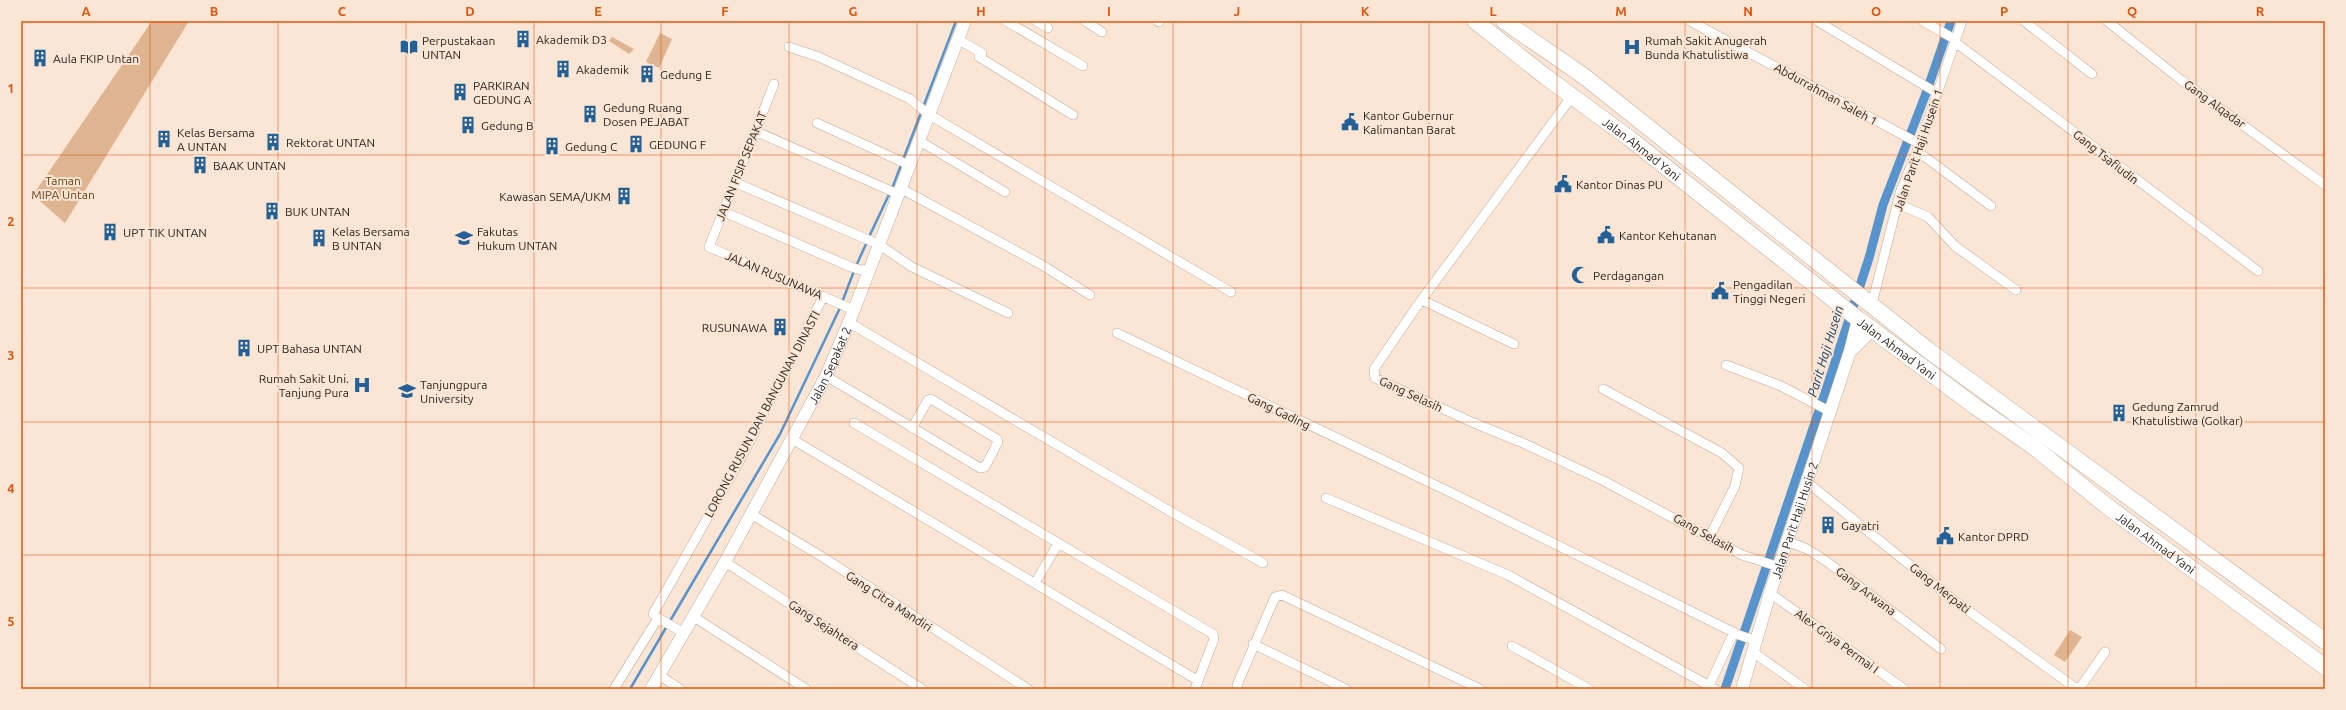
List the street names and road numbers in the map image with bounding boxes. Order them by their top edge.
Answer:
street label: Abdurrahman Saleh 1 [1772,60,1880,128]
street label: Gang Alqadar [2182,77,2249,131]
street label: Jalan Parit Haji Husein 1 [1891,87,1945,213]
street label: JALAN FISIP SEPAKAT [713,109,769,223]
street label: Jalan Ahmad Yani [1600,115,1683,183]
street label: Gang Tsafiudin [2071,127,2141,187]
street label: JALAN RUSUNAWA [723,249,825,301]
street label: LORONG RUSUN DAN BANGUNAN DINASTI [702,309,822,519]
street label: Jalan Ahmad Yani [1855,315,1939,382]
street label: Jalan Sepakat 2 [806,325,853,406]
street label: Gang Selasih [1378,374,1444,414]
street label: Gang Gading [1245,390,1313,432]
street label: Jalan Parit Haji Husin 2 [1769,460,1820,580]
street label: Jalan Ahmad Yani [2114,509,2198,576]
street label: Gang Selasih [1671,511,1737,555]
street label: Gang Merpati [1907,560,1973,616]
street label: Gang Arwana [1833,564,1899,618]
street label: Gang Citra Mandiri [844,568,935,634]
street label: Gang Sejahtera [786,597,862,653]
street label: Alex Griya Permai I [1793,606,1881,676]

